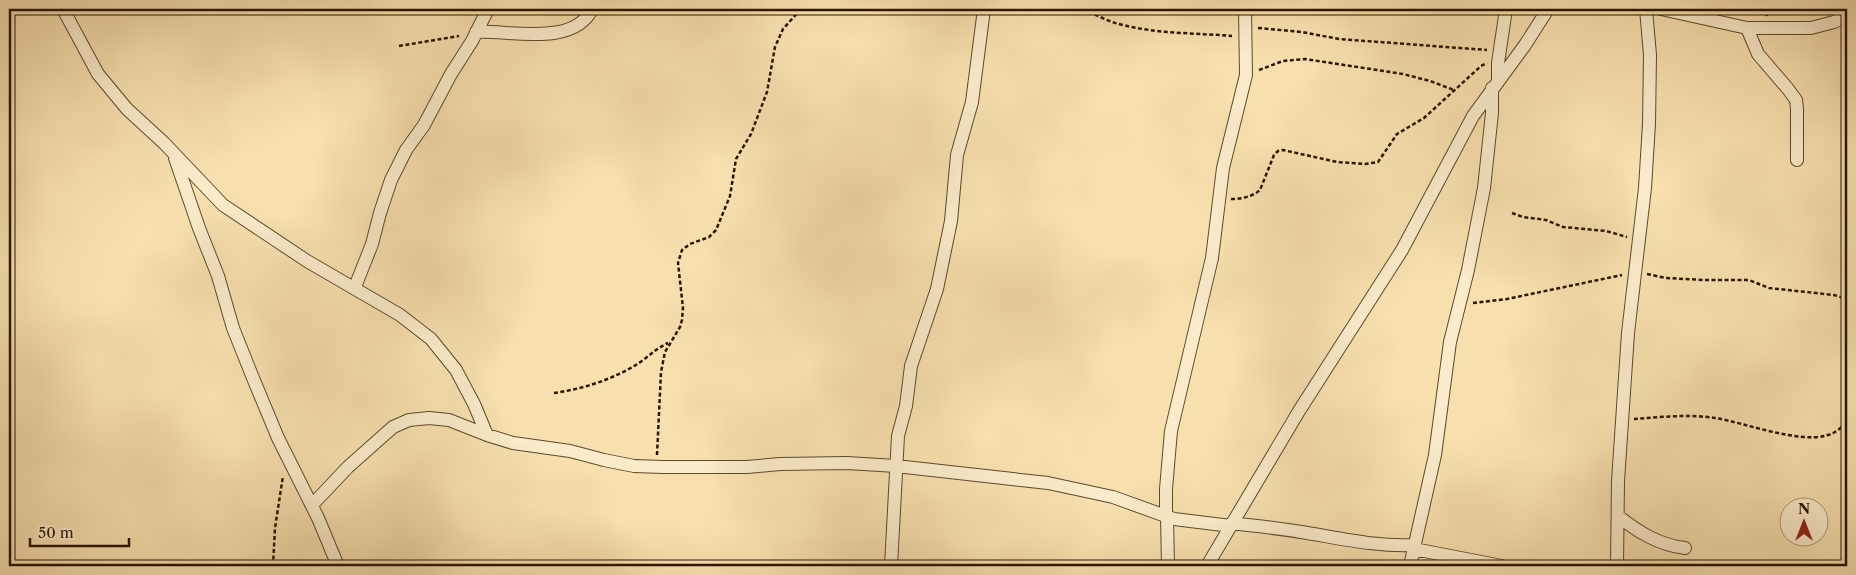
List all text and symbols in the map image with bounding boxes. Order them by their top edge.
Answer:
north arrow [1778,498,1828,548]
text: N [1798,500,1810,518]
scale bar [30,515,129,547]
text: 50 m [38,523,74,542]

